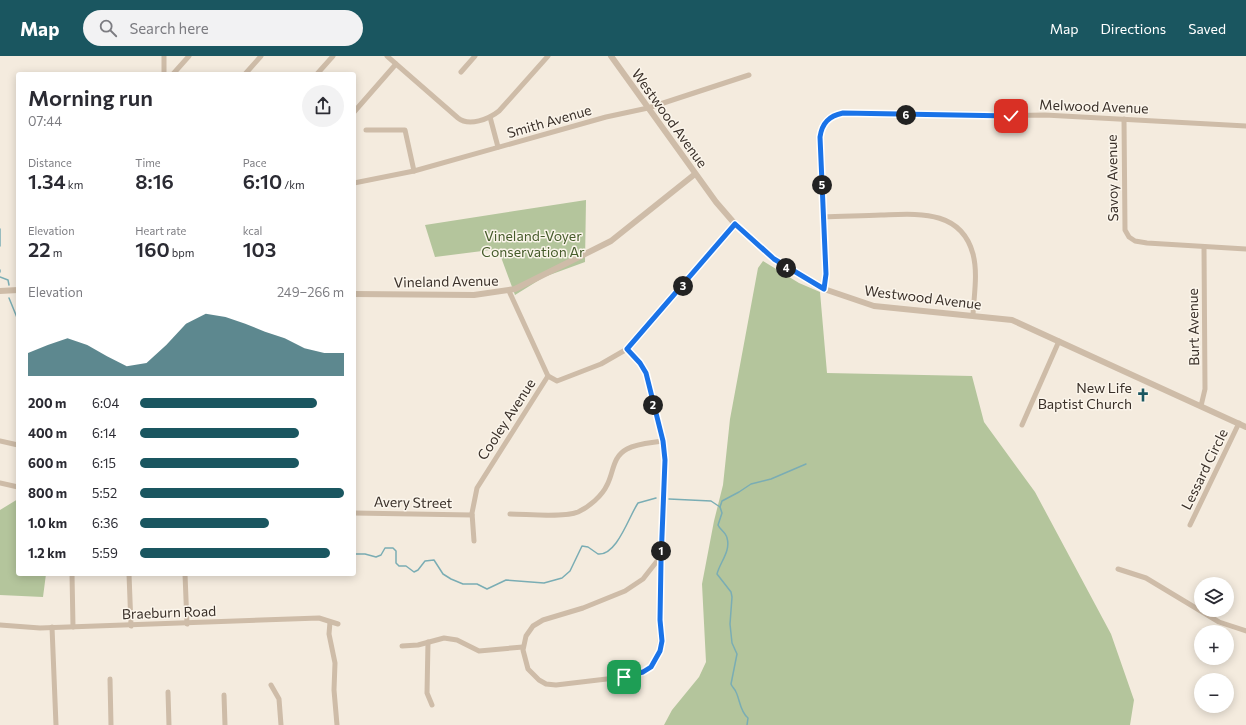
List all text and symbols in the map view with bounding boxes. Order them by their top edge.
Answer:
search box [83,10,363,46]
text: Map [20,17,59,40]
icon: search [97,17,119,39]
text: Search here [129,19,209,37]
text: Map [1050,20,1079,37]
text: Directions [1101,20,1166,37]
text: Saved [1188,20,1226,37]
street label: Westwood Avenue [628,65,712,171]
text: Morning run [28,84,153,111]
button: share [302,85,344,127]
street label: Melwood Avenue [1039,96,1149,116]
pin [994,99,1028,133]
street label: Smith Avenue [505,101,593,141]
pin: 6 [896,105,916,125]
icon: check [1000,105,1022,127]
text: 6 [903,108,909,121]
text: 07:44 [28,113,62,129]
street label: Savoy Avenue [1103,134,1121,222]
text: Distance [28,156,72,169]
text: Time [135,156,161,169]
text: Pace [243,156,267,169]
text: 1.34 [28,169,66,193]
text: 8:16 [135,169,174,193]
text: 6:10 [243,169,282,193]
pin: 5 [812,175,832,195]
text: km [66,178,83,191]
text: /km [282,178,305,191]
text: 5 [819,178,825,191]
text: Elevation [28,224,74,237]
text: Heart rate [135,224,186,237]
text: kcal [243,224,262,237]
park label: Vineland-Voyer Conservation Ar [481,227,585,260]
text: 22 [28,237,51,261]
text: 160 [135,237,170,261]
text: 103 [243,237,276,261]
text: m [51,246,62,259]
text: bpm [170,246,194,259]
pin: 4 [776,258,796,278]
text: 4 [783,261,789,274]
street label: Vineland Avenue [393,272,499,290]
pin: 3 [673,276,693,296]
text: 3 [680,279,686,292]
street label: Westwood Avenue [863,281,983,313]
text: Elevation [28,284,83,300]
text: 249–266 m [277,284,344,300]
street label: Burt Avenue [1184,288,1202,366]
street label: Cooley Avenue [473,375,539,463]
place label: New Life Baptist Church [1038,379,1132,412]
church icon: New Life Baptist Church [1135,387,1151,403]
text: 200 m [28,395,66,411]
text: 6:04 [92,395,119,411]
pin: 2 [643,395,663,415]
text: 2 [650,398,656,411]
text: 400 m [28,425,67,441]
text: 6:14 [92,425,116,441]
street label: Lessard Circle [1177,426,1231,512]
text: 600 m [28,455,67,471]
text: 6:15 [92,455,116,471]
text: 800 m [28,485,67,501]
text: 5:52 [92,485,117,501]
street label: Avery Street [374,493,453,511]
text: 1.0 km [28,515,67,531]
text: 6:36 [92,515,118,531]
pin: 1 [651,541,671,561]
text: 1 [659,544,663,557]
text: 1.2 km [28,545,66,561]
text: 5:59 [92,545,118,561]
map controls [1194,577,1234,713]
button: layers [1194,577,1234,617]
street label: Braeburn Road [122,602,216,622]
button: + [1194,625,1234,665]
pin [607,660,641,694]
icon: arrive [613,666,635,688]
button: − [1194,673,1234,713]

